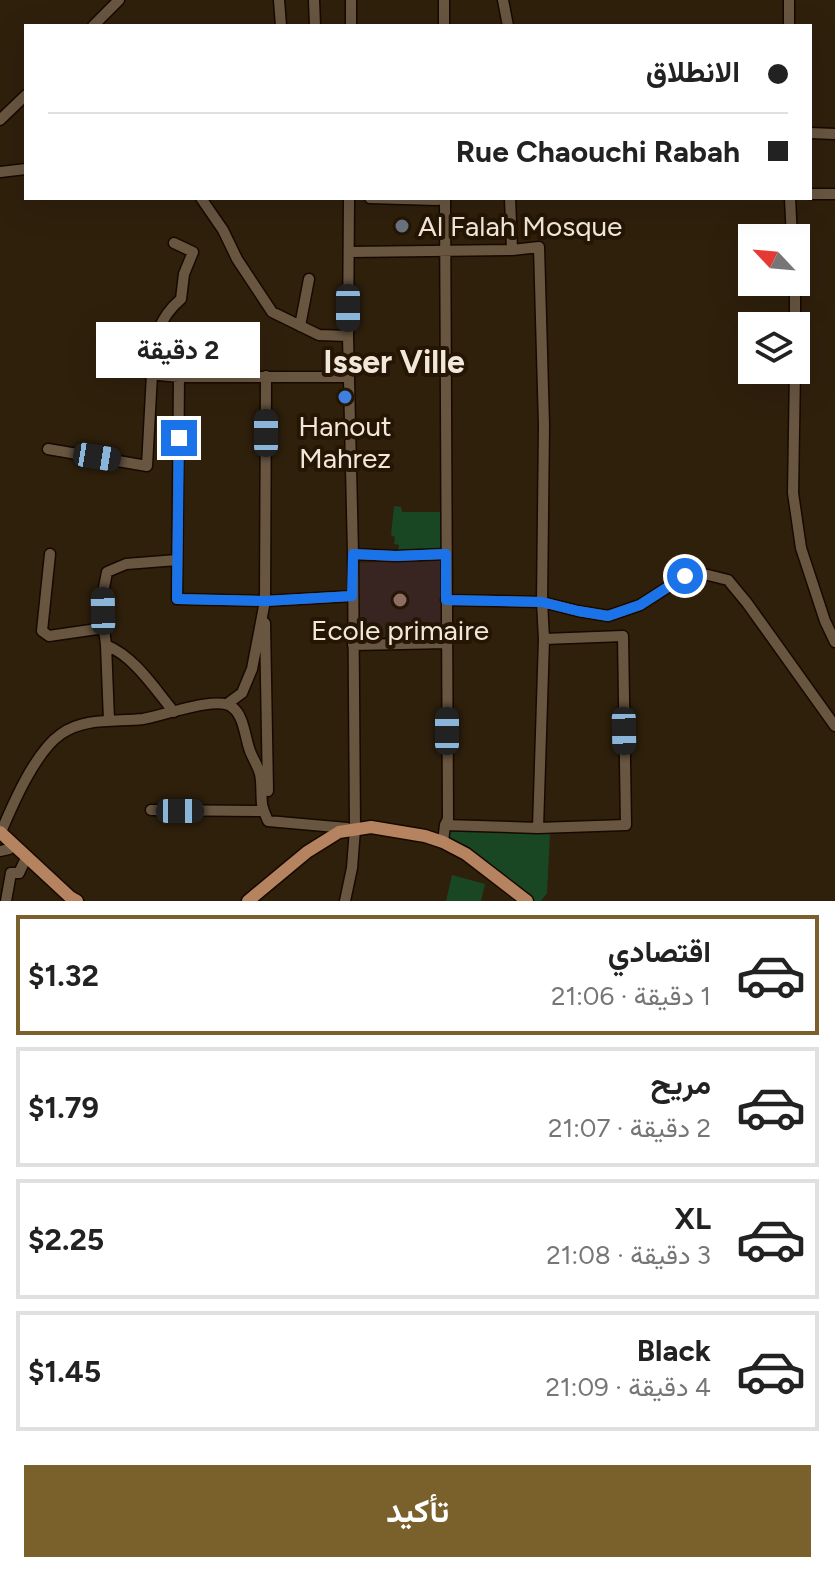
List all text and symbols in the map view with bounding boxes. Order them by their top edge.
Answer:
text: الانطلاق [646,53,740,90]
text: Rue Chaouchi Rabah [456,133,740,170]
place label: Al Falah Mosque [418,209,622,243]
marker: Al Falah Mosque [393,217,411,235]
north arrow [738,224,810,296]
map controls [738,224,810,384]
car [336,284,360,332]
button: layers [738,312,810,384]
callout: 2 دقيقة [97,322,261,378]
text: 2 دقيقة [137,334,219,366]
district label: Isser Ville [323,343,465,381]
marker: Hanout Mahrez [336,388,354,406]
car [254,409,278,457]
place label: Hanout Mahrez [298,409,392,475]
route end [161,420,197,456]
car [71,441,123,473]
route start [667,558,703,594]
car [91,587,115,635]
marker: Ecole primaire [391,591,409,609]
place label: Ecole primaire [311,613,489,647]
car [435,707,459,755]
car [612,707,636,755]
car [156,799,204,823]
text: اقتصادي [608,933,711,970]
icon: car [735,939,807,1011]
text: $1.32 [28,957,99,994]
text: 1 دقيقة · 21:06 [551,980,711,1012]
text: مريح [651,1065,711,1102]
icon: car [735,1071,807,1143]
text: $1.79 [28,1089,99,1126]
text: 2 دقيقة · 21:07 [548,1112,711,1144]
text: XL [675,1200,711,1237]
icon: car [735,1203,807,1275]
text: $2.25 [28,1221,104,1258]
text: 3 دقيقة · 21:08 [546,1239,711,1271]
text: Black [637,1332,711,1369]
icon: car [735,1335,807,1407]
text: $1.45 [28,1353,101,1390]
text: 4 دقيقة · 21:09 [546,1371,711,1403]
button: تأكيد [24,1465,811,1557]

